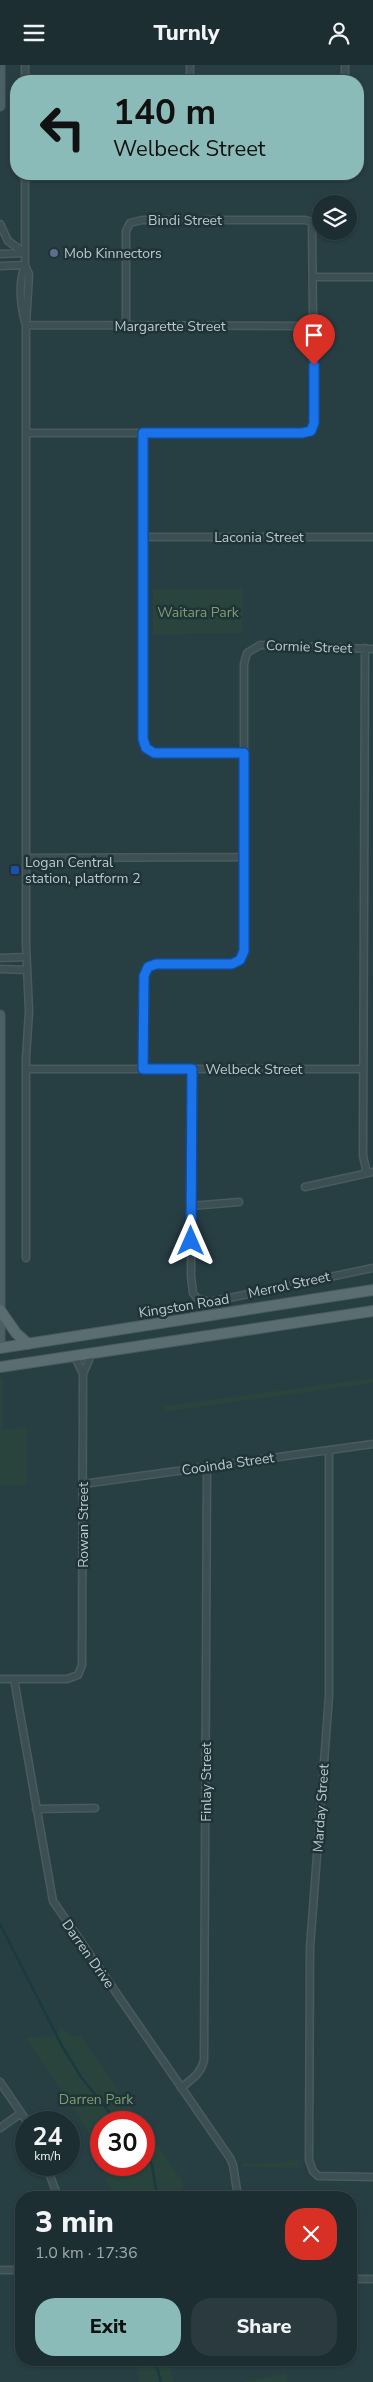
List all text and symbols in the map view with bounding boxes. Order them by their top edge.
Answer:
text: Turnly [153,18,220,48]
icon: menu [20,19,48,47]
icon: person [325,19,353,47]
text: 140 m [113,89,216,136]
icon: left [30,95,95,160]
text: Welbeck Street [113,134,266,164]
map controls [312,195,357,240]
button: layers [312,195,357,240]
street label: Bindi Street [148,211,222,230]
place label: Mob Kinnectors [64,244,162,263]
marker: Mob Kinnectors [48,247,60,259]
pin [293,314,335,365]
street label: Margarette Street [114,317,226,336]
icon: arrive [300,321,328,349]
street label: Laconia Street [214,528,304,547]
park label: Waitara Park [157,603,240,622]
street label: Cormie Street [266,636,353,658]
place label: Logan Central station, platform 2 [25,853,141,888]
marker: Logan Central station, platform 2 [9,864,21,876]
street label: Welbeck Street [205,1060,303,1079]
position arrow [164,1214,216,1266]
street label: Merrol Street [246,1267,332,1303]
street label: Kingston Road [137,1289,231,1323]
street label: Cooinda Street [181,1448,276,1480]
street label: Rowan Street [74,1482,93,1568]
street label: Finlay Street [197,1742,216,1822]
street label: Marday Street [308,1763,334,1853]
street label: Darren Drive [57,1916,119,1992]
park label: Darren Park [59,2090,134,2109]
speed limit sign: 30 [90,2111,155,2176]
text: 24 [32,2120,63,2154]
text: km/h [34,2148,61,2164]
text: 3 min [35,2202,114,2243]
button: close [285,2208,337,2260]
text: 1.0 km · 17:36 [35,2242,138,2264]
button: Exit [35,2298,181,2356]
button: Share [191,2298,337,2356]

